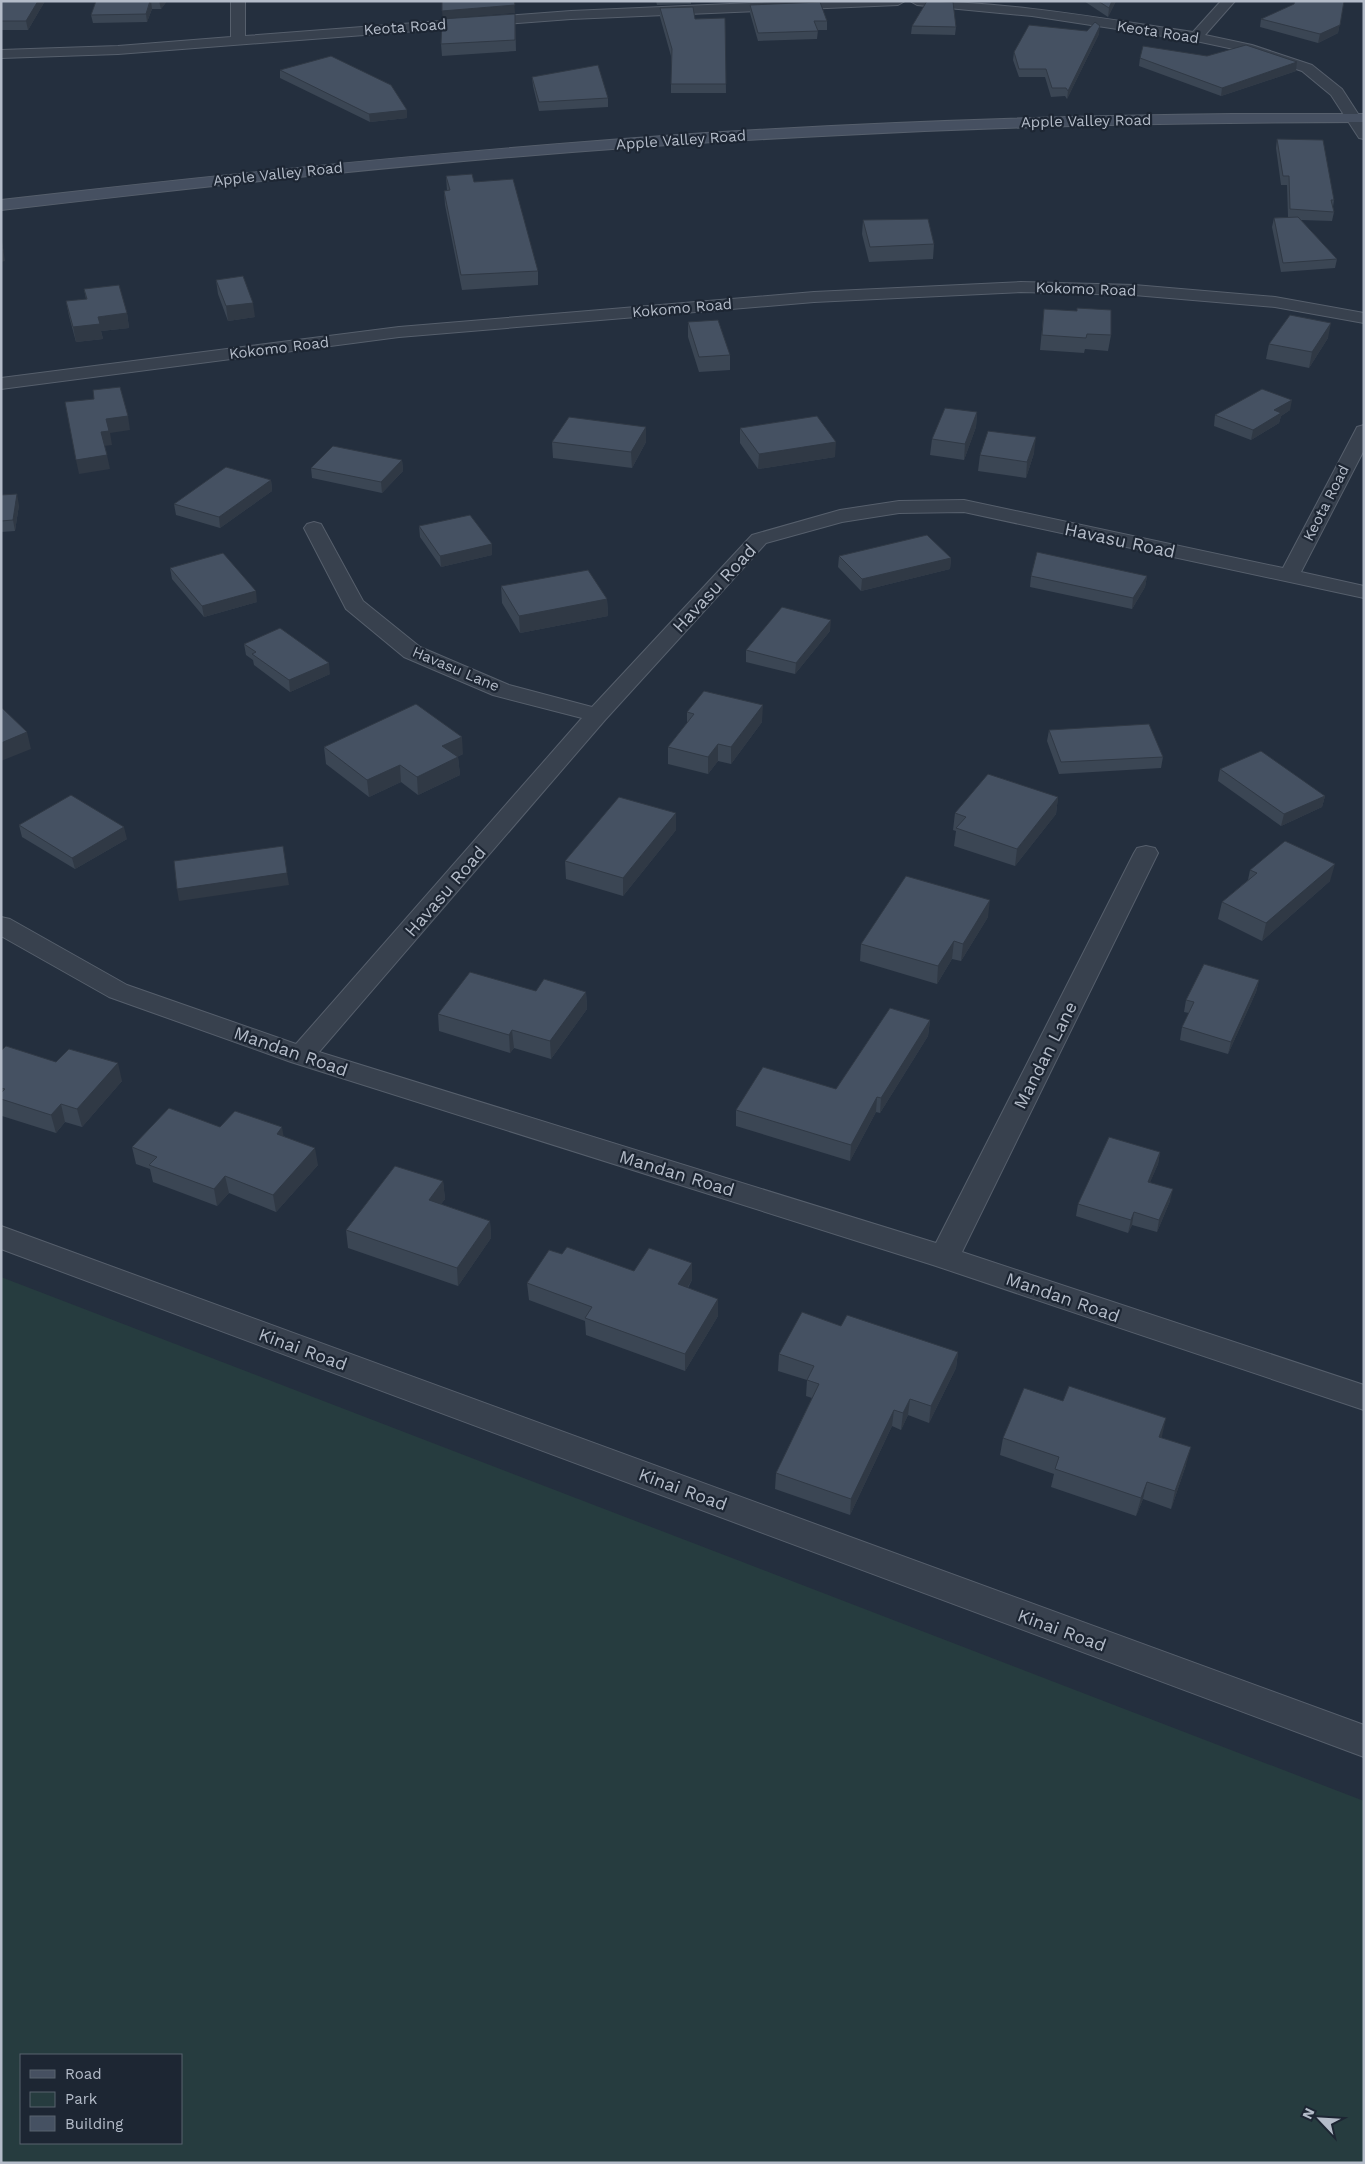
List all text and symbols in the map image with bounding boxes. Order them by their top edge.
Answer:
street label: Keota Road [363,15,447,39]
street label: Keota Road [1116,17,1200,47]
street label: Apple Valley Road [1021,111,1151,131]
street label: Apple Valley Road [615,126,747,154]
street label: Apple Valley Road [212,158,344,190]
street label: Kokomo Road [1035,278,1137,300]
street label: Kokomo Road [631,295,733,321]
street label: Kokomo Road [228,333,330,363]
street label: Keota Road [1299,462,1353,544]
street label: Havasu Road [1063,518,1177,562]
street label: Havasu Road [668,540,760,636]
street label: Havasu Lane [410,643,502,695]
street label: Havasu Road [400,841,490,941]
street label: Mandan Lane [1009,998,1081,1112]
street label: Mandan Road [231,1022,351,1080]
street label: Mandan Road [617,1146,737,1200]
street label: Mandan Road [1003,1268,1123,1326]
street label: Kinai Road [256,1323,350,1375]
street label: Kinai Road [636,1463,730,1515]
street label: Kinai Road [1015,1604,1109,1656]
legend [20,2054,182,2144]
text: Road [65,2065,102,2083]
text: Park [65,2090,98,2108]
north arrow [1295,2094,1345,2144]
text: N [1299,2105,1318,2122]
text: Building [65,2115,123,2133]

